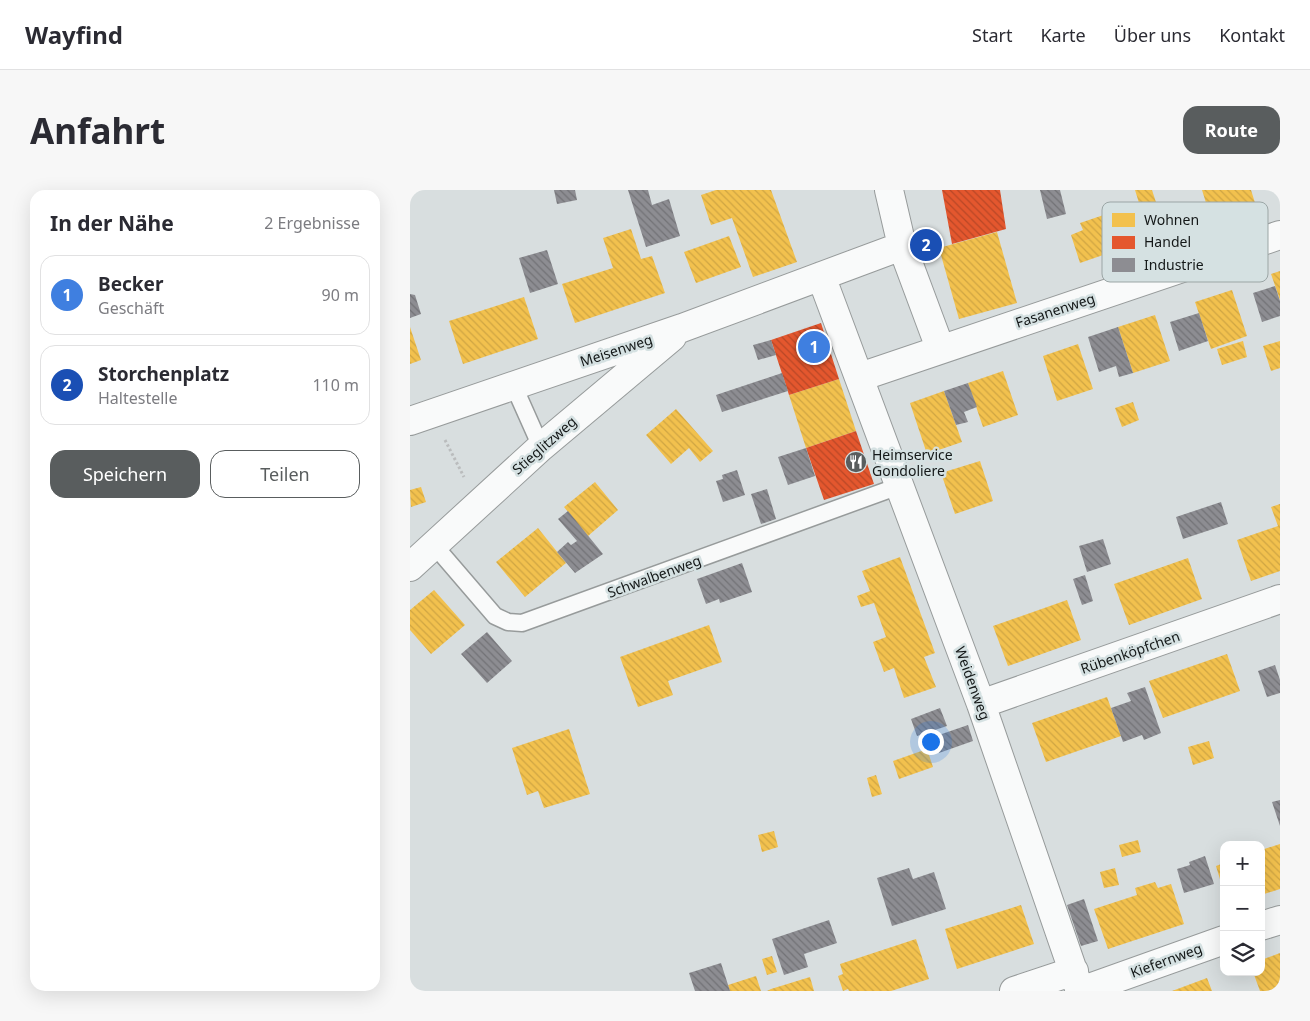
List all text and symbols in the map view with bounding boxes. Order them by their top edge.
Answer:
text: Wayfind [25,18,123,51]
text: Start [972,23,1012,47]
text: Karte [1040,23,1086,47]
text: Über uns [1114,23,1191,47]
text: Kontakt [1219,23,1285,47]
button: Route [1183,106,1280,154]
text: Anfahrt [30,107,165,154]
legend [1102,202,1268,282]
text: In der Nähe [50,209,174,237]
text: Wohnen [1144,210,1199,229]
text: 2 Ergebnisse [264,212,360,234]
pin: 2 [910,226,942,264]
text: Handel [1144,232,1191,251]
text: Industrie [1144,255,1204,274]
text: Becker [98,271,163,297]
text: 1 [62,284,72,306]
text: 90 m [322,284,359,306]
street label: Fasanenweg [1013,288,1097,332]
text: Geschäft [98,297,164,319]
pin: 1 [798,328,830,366]
street label: Meisenweg [577,329,655,371]
text: Storchenplatz [98,361,229,387]
text: 2 [62,374,72,396]
text: 110 m [312,374,359,396]
text: Haltestelle [98,387,178,409]
street label: Stieglitzweg [508,412,580,478]
place label: Heimservice Gondoliere [872,445,953,480]
button: Speichern [50,450,200,498]
button: Teilen [210,450,360,498]
restaurant icon: Heimservice Gondoliere [844,450,868,474]
street label: Schwalbenweg [605,550,703,602]
street label: Rübenköpfchen [1078,626,1182,678]
street label: Weidenweg [951,644,995,722]
your location [918,729,944,755]
map controls [1220,841,1265,976]
button: + [1220,841,1265,886]
button: − [1220,886,1265,931]
button: layers [1220,931,1265,976]
street label: Kiefernweg [1128,938,1204,982]

